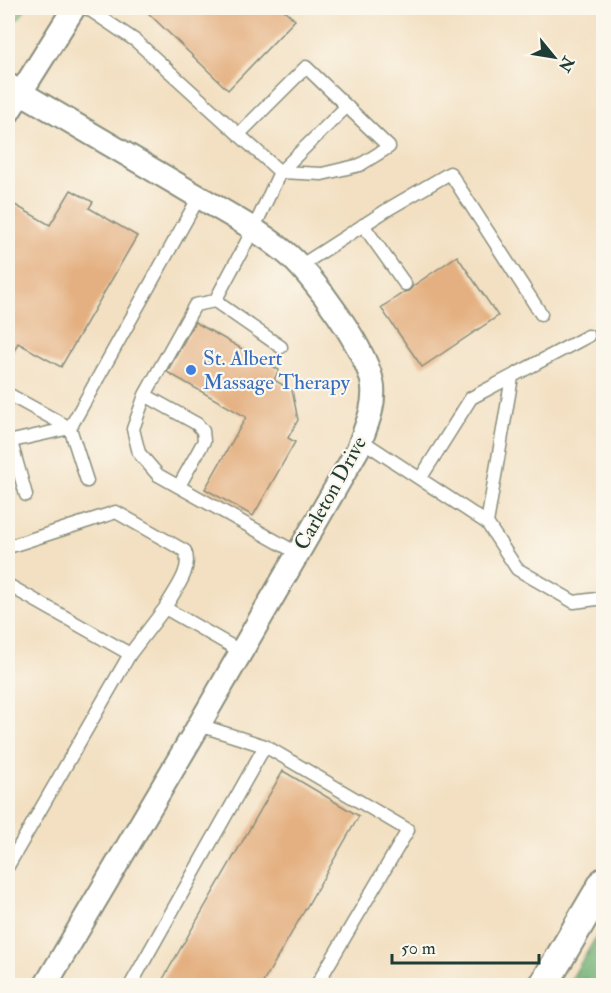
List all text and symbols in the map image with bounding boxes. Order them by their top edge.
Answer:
north arrow [524,27,584,87]
text: N [554,52,579,76]
place label: St. Albert Massage Therapy [203,345,351,396]
marker: St. Albert Massage Therapy [184,363,198,377]
street label: Carleton Drive [288,431,373,555]
scale bar [392,927,539,965]
text: 50 m [401,937,436,960]

